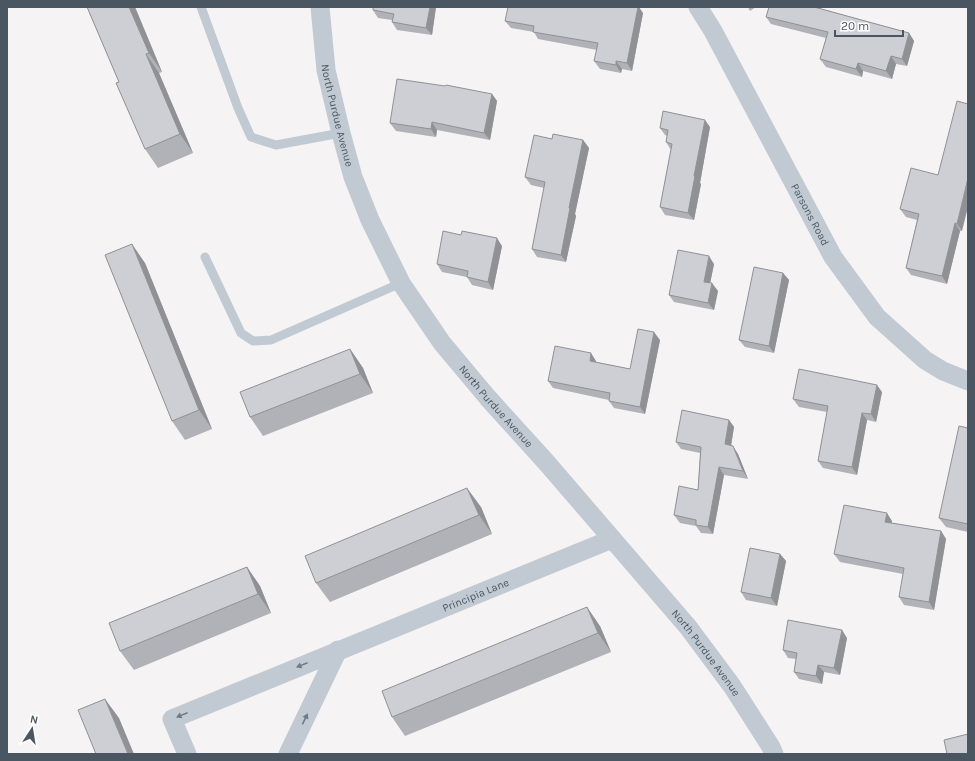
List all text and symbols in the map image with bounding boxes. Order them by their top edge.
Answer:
scale bar [835,12,903,38]
text: 20 m [841,19,869,33]
street label: North Purdue Avenue [319,63,356,168]
street label: Parsons Road [789,181,832,248]
street label: North Purdue Avenue [457,362,536,450]
street label: Principia Lane [440,575,511,614]
street label: North Purdue Avenue [669,607,743,699]
one-way arrow [297,662,308,668]
north arrow [12,709,52,749]
one-way arrow [176,712,188,718]
text: N [29,713,39,727]
one-way arrow [302,713,308,725]

